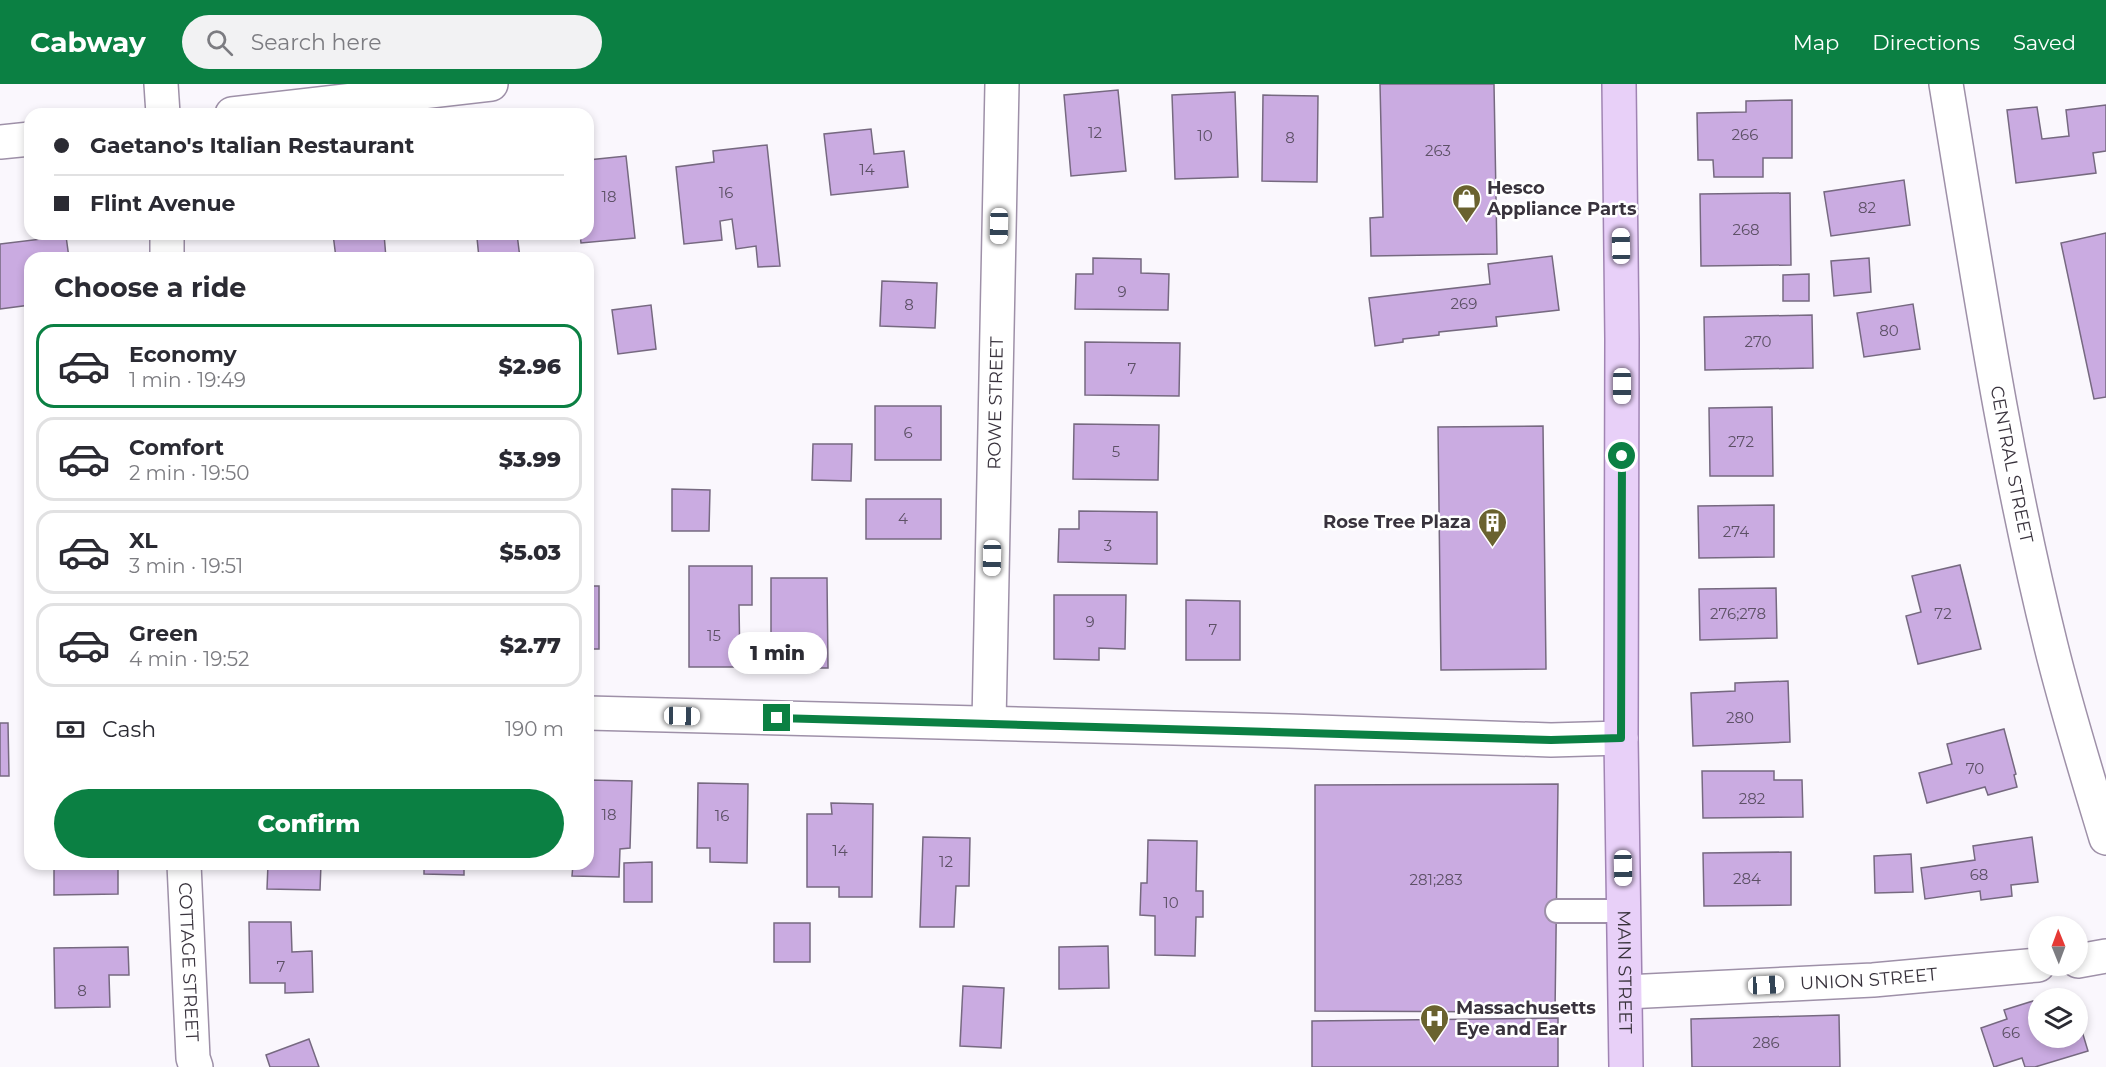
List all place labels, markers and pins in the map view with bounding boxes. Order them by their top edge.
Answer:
place label: Hesco Appliance Parts [1486,177,1637,220]
shop icon: Hesco Appliance Parts [1450,182,1482,224]
building icon: Rose Tree Plaza [1476,506,1508,548]
place label: Rose Tree Plaza [1323,511,1471,533]
place label: Massachusetts Eye and Ear [1456,997,1596,1040]
hospital icon: Massachusetts Eye and Ear [1419,1002,1451,1044]

